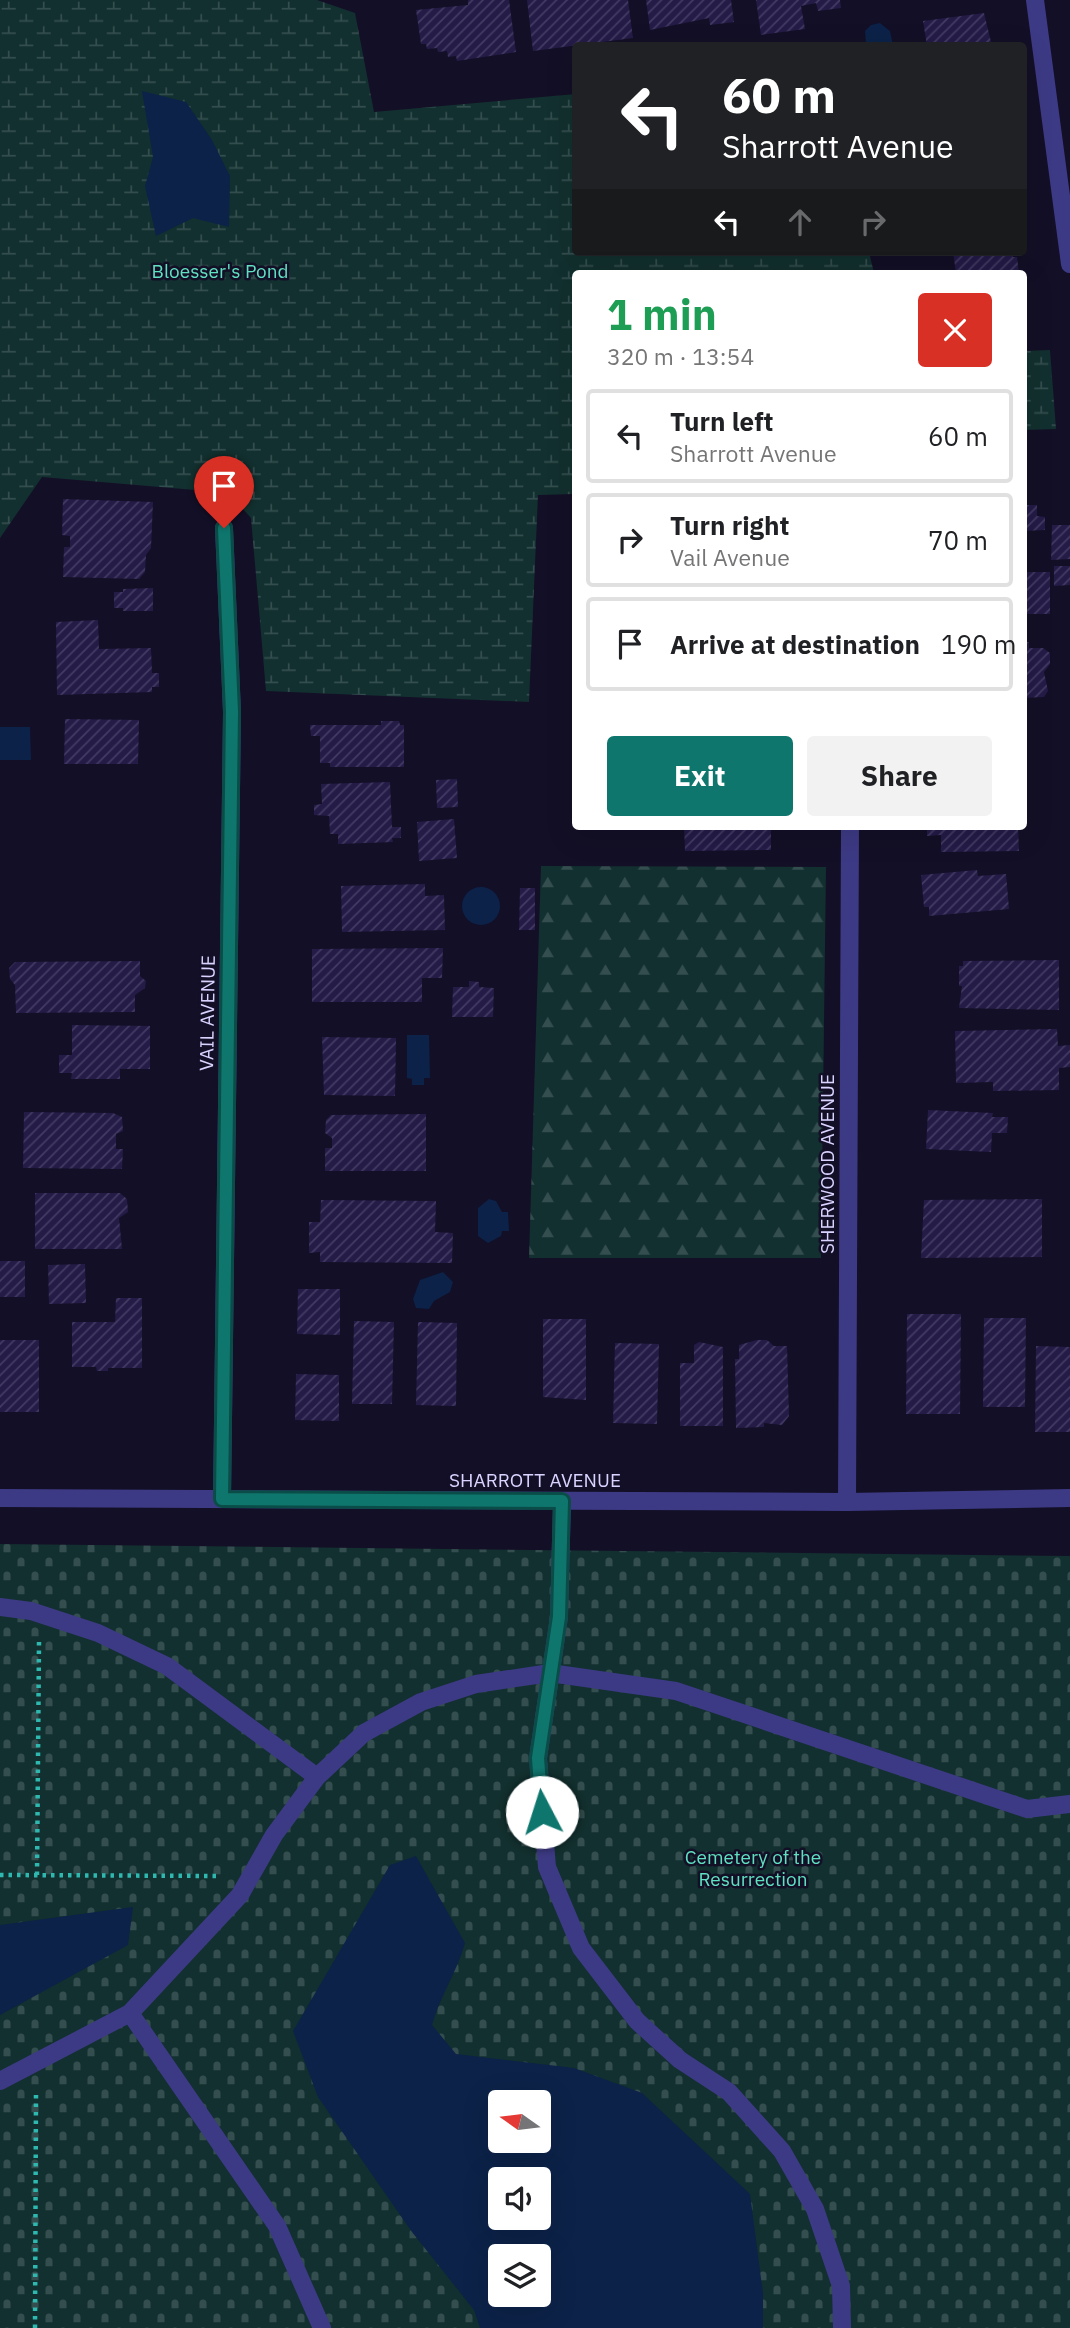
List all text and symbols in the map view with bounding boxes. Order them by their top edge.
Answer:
text: 60 m [722,63,836,126]
icon: left [607,70,698,161]
text: Sharrott Avenue [722,125,954,167]
icon: left [708,203,746,241]
icon: ahead [781,203,819,241]
icon: right [854,203,892,241]
park label: Bloesser's Pond [152,259,288,283]
text: 1 min [607,287,717,342]
button: close [918,293,992,367]
text: 320 m · 13:54 [607,341,754,371]
text: Turn left [670,404,773,438]
icon: left [611,417,649,455]
text: 60 m [928,419,988,453]
text: Sharrott Avenue [670,438,837,468]
pin [194,456,254,528]
icon: arrive [205,467,243,505]
text: Turn right [670,508,789,542]
icon: right [611,521,649,559]
text: 70 m [928,523,988,557]
text: Vail Avenue [670,542,790,572]
icon: arrive [611,625,649,663]
text: Arrive at destination [670,627,920,661]
text: 190 m [941,627,1017,661]
button: Exit [607,736,793,816]
button: Share [807,736,992,816]
street label: VAIL AVENUE [194,955,220,1071]
street label: SHERWOOD AVENUE [815,1074,839,1254]
street label: SHARROTT AVENUE [449,1468,621,1492]
position arrow [505,1775,579,1849]
park label: Cemetery of the Resurrection [685,1845,821,1891]
north arrow [488,2090,551,2152]
map controls [488,2090,551,2307]
button: sound [488,2167,551,2230]
button: layers [488,2244,551,2307]

